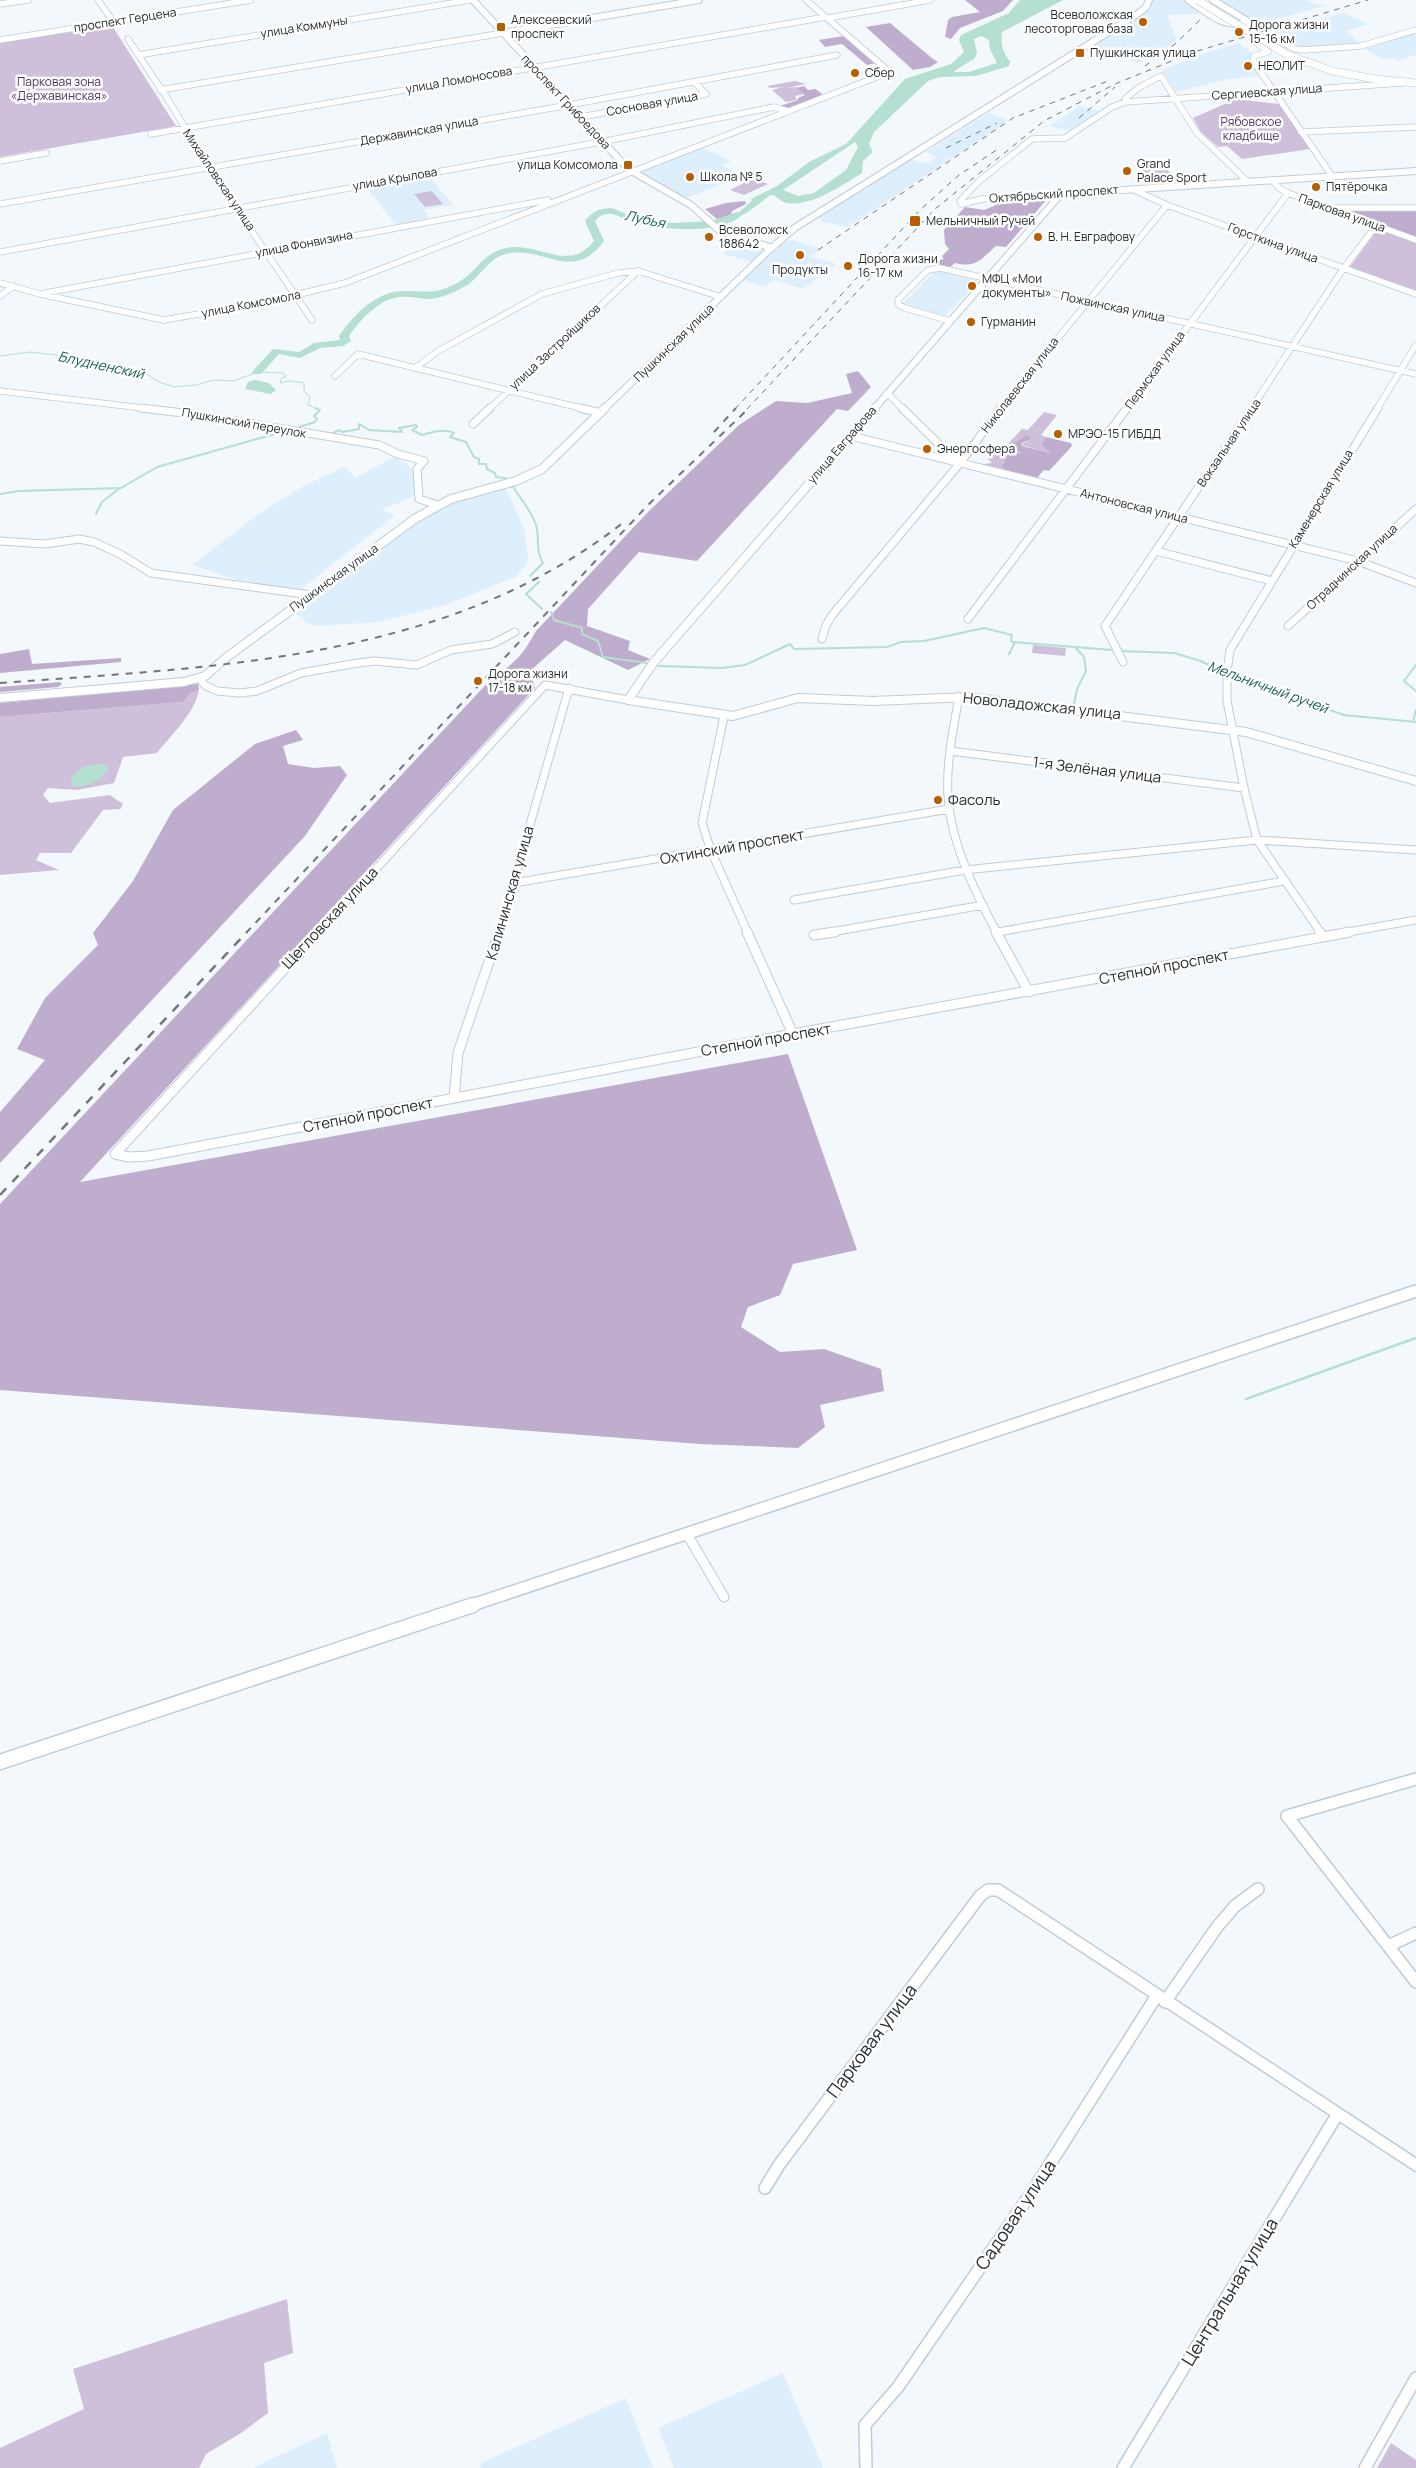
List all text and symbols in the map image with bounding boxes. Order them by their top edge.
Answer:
street label: проспект Герцена [72,3,177,36]
place label: Всеволожская лесоторговая база [1024,6,1133,37]
street label: улица Коммуны [259,11,349,42]
place label: Алексеевский проспект [511,11,592,42]
marker: Всеволожская лесоторговая база [1137,16,1149,28]
place label: Дорога жизни 15-16 км [1249,16,1329,47]
marker: Алексеевский проспект [495,21,507,33]
marker: Дорога жизни 15-16 км [1233,26,1245,38]
place label: Пушкинская улица [1090,44,1196,61]
marker: Пушкинская улица [1074,47,1086,59]
street label: проспект Грибоедова [518,50,615,153]
place label: НЕОЛИТ [1258,57,1306,74]
marker: НЕОЛИТ [1242,60,1254,72]
street label: улица Ломоносова [404,62,514,97]
place label: Сбер [865,64,895,81]
marker: Сбер [849,67,861,79]
park label: Парковая зона «Державинская» [11,73,107,104]
street label: Сергиевская улица [1211,79,1323,104]
street label: Сосновая улица [605,87,699,120]
street label: Державинская улица [358,112,480,149]
park label: Рябовское кладбище [1221,113,1282,144]
street label: Михайловская улица [179,126,260,234]
place label: Grand Palace Sport [1137,155,1207,186]
place label: улица Комсомола [517,156,618,173]
marker: улица Комсомола [622,159,634,171]
street label: улица Крылова [351,163,439,194]
marker: Grand Palace Sport [1121,165,1133,177]
place label: Школа № 5 [700,168,762,185]
marker: Школа № 5 [684,171,696,183]
place label: Пятёрочка [1326,178,1387,195]
street label: Октябрьский проспект [989,180,1119,207]
marker: Пятёрочка [1310,181,1322,193]
street label: Парковая улица [1296,189,1388,236]
water label: Лубья [623,205,668,232]
place label: Мельничный Ручей [926,212,1035,229]
marker: Мельничный Ручей [908,214,922,228]
street label: Горсткина улица [1226,218,1321,267]
place label: Всеволожск 188642 [719,221,789,252]
street label: улица Фонвизина [254,226,354,261]
place label: В. Н. Евграфову [1048,228,1136,245]
marker: Всеволожск 188642 [703,231,715,243]
marker: В. Н. Евграфову [1032,231,1044,243]
marker: Продукты [794,249,806,261]
place label: Дорога жизни 16-17 км [858,250,938,281]
marker: Дорога жизни 16-17 км [842,260,854,272]
place label: Продукты [772,261,828,278]
place label: МФЦ «Мои документы» [982,270,1052,301]
marker: МФЦ «Мои документы» [966,280,978,292]
street label: улица Комсомола [200,286,302,321]
street label: Пожвинская улица [1059,287,1167,326]
street label: улица Застройщиков [505,299,604,393]
street label: Пушкинская улица [630,300,718,386]
place label: Гурманин [981,313,1036,330]
marker: Гурманин [965,316,977,328]
street label: Пермская улица [1120,327,1189,412]
street label: Николаевская улица [977,333,1062,436]
water label: Блудненский [56,346,147,383]
street label: Вокзальная улица [1193,395,1264,490]
street label: улица Евграфова [803,402,880,487]
street label: Пушкинский переулок [180,403,309,442]
place label: МРЭО-15 ГИБДД [1068,425,1161,442]
marker: МРЭО-15 ГИБДД [1052,428,1064,440]
place label: Энергосфера [937,440,1015,457]
marker: Энергосфера [921,443,933,455]
street label: Каменерская улица [1284,446,1357,551]
street label: Антоновская улица [1078,484,1190,527]
street label: Отраднинская улица [1302,520,1401,613]
street label: Пушкинская улица [286,540,381,616]
water label: Мельничный ручей [1205,656,1332,717]
place label: Дорога жизни 17-18 км [488,665,568,696]
marker: Дорога жизни 17-18 км [472,675,484,687]
street label: Новоладожская улица [962,687,1122,724]
street label: 1-я Зелёная улица [1032,751,1163,788]
place label: Фасоль [948,789,1001,810]
marker: Фасоль [932,794,944,806]
street label: Калининская улица [480,823,539,962]
street label: Охтинский проспект [658,823,806,870]
street label: Щегловская улица [277,862,383,973]
street label: Степной проспект [1097,944,1231,989]
street label: Степной проспект [699,1018,833,1061]
street label: Степной проспект [301,1092,435,1137]
street label: Парковая улица [821,1979,922,2102]
street label: Садовая улица [969,2155,1061,2274]
street label: Центральная улица [1175,2213,1283,2370]

